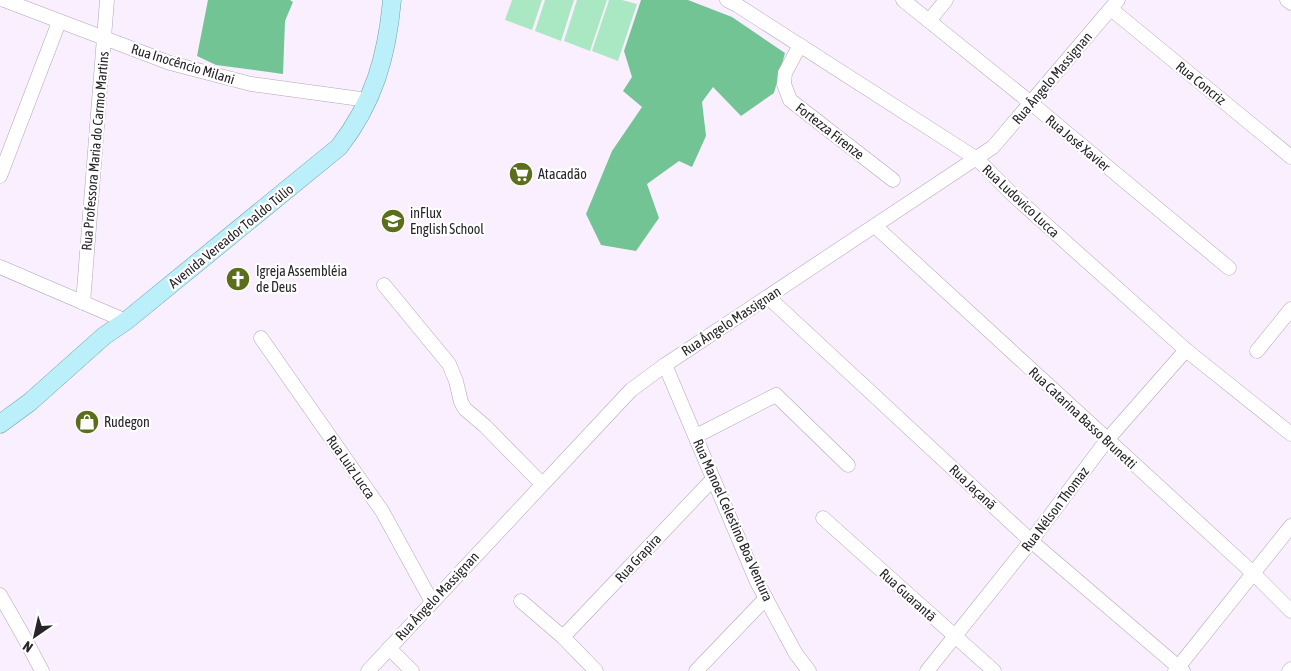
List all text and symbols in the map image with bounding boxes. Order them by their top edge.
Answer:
street label: Rua Ângelo Massignan [1009,29,1095,127]
street label: Rua Inocêncio Milani [129,41,237,87]
street label: Rua Professora Maria do Carmo Martins [78,51,112,251]
street label: Rua Concriz [1173,58,1229,108]
street label: Fortezza Firenze [793,99,867,163]
street label: Rua José Xavier [1043,112,1114,175]
supermarket icon: Atacadão [508,161,534,187]
street label: Rua Ludovico Lucca [979,161,1063,241]
place label: Atacadão [538,166,587,182]
street label: Avenida Vereador Toaldo Túlio [165,181,297,291]
place label: inFlux English School [410,205,484,237]
school or university icon: inFlux English School [380,208,406,234]
place label: Igreja Assembléia de Deus [256,263,347,295]
church icon: Igreja Assembléia de Deus [225,266,251,292]
street label: Rua Ângelo Massignan [678,283,784,359]
street label: Rua Catarina Basso Brunetti [1026,364,1140,472]
shop icon: Rudegon [74,409,100,435]
place label: Rudegon [104,414,150,430]
street label: Rua Luiz Lucca [323,432,379,502]
street label: Rua Manoel Celestino Boa Ventura [690,436,776,604]
street label: Rua Jaçanã [946,461,1000,513]
street label: Rua Nélson Thomaz [1018,464,1092,554]
street label: Rua Grapira [612,531,664,585]
street label: Rua Ângelo Massignan [392,548,482,644]
street label: Rua Guarantã [876,565,940,625]
north arrow [10,611,60,661]
text: N [20,638,36,656]

